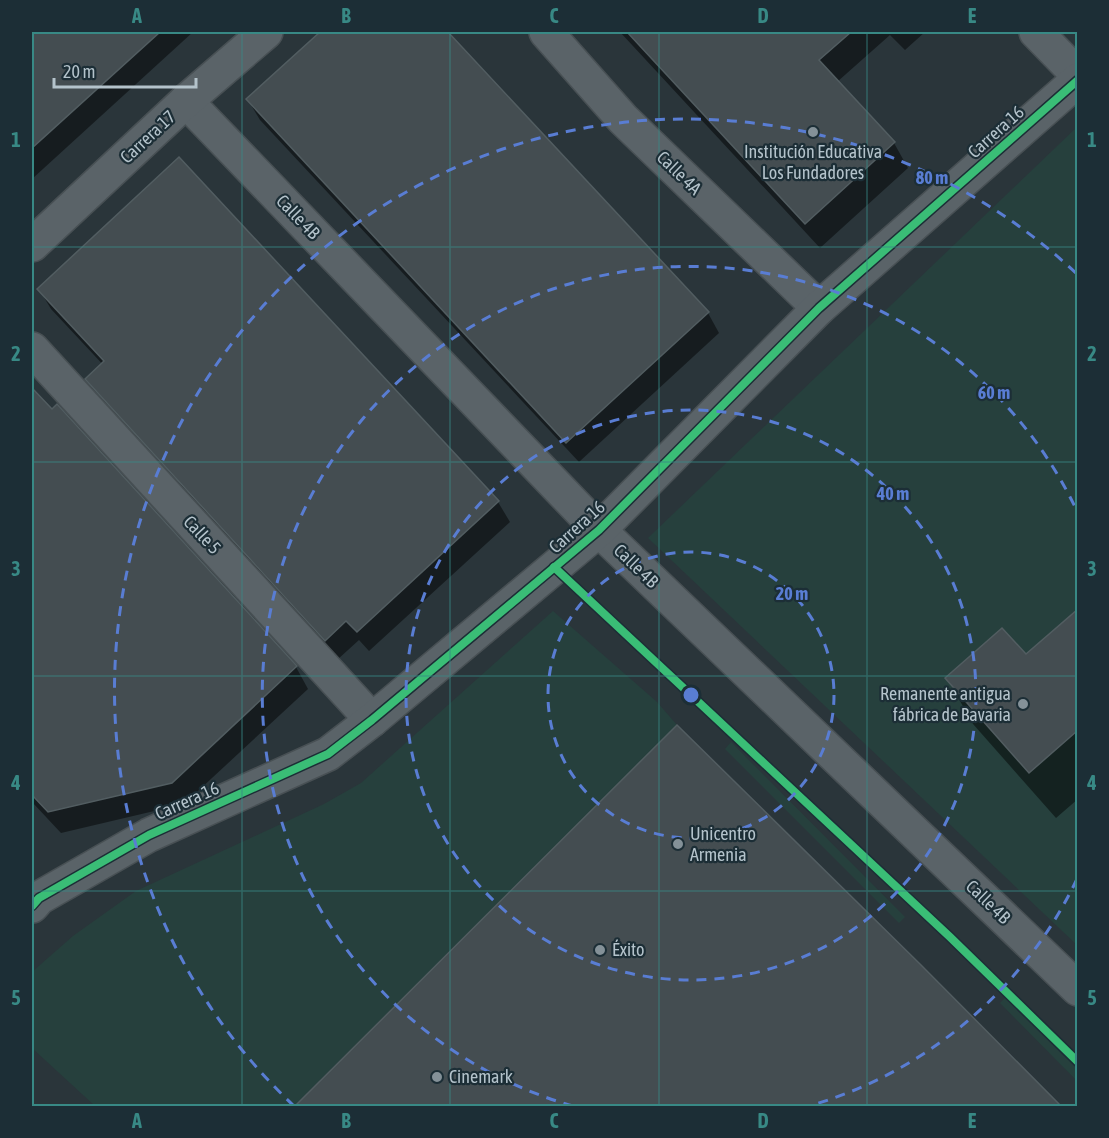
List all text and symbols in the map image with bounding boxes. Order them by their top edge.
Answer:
text: A [131,4,142,27]
text: B [341,4,351,27]
text: C [550,4,559,27]
text: D [757,4,769,27]
text: E [968,4,977,27]
scale bar [54,51,196,89]
text: 20 m [63,61,95,82]
street label: Carrera 16 [963,101,1028,162]
street label: Carrera 17 [116,106,180,167]
marker: Institución Educativa Los Fundadores [806,125,820,139]
text: 1 [11,128,21,151]
text: 1 [1087,128,1097,151]
place label: Institución Educativa Los Fundadores [744,141,882,183]
street label: Calle 4A [653,146,706,199]
text: 80 m [916,167,948,188]
street label: Calle 4B [272,190,325,244]
text: 2 [11,342,21,365]
text: 2 [1087,342,1097,365]
text: 60 m [978,382,1010,403]
text: 40 m [876,483,909,504]
street label: Carrera 16 [544,496,609,557]
street label: Calle 5 [179,511,225,558]
street label: Calle 4B [610,540,663,592]
text: 3 [11,557,21,580]
text: 3 [1087,557,1097,580]
text: 20 m [776,583,808,604]
place label: Remanente antigua fábrica de Bavaria [880,683,1011,725]
centre of rings [681,685,701,705]
marker: Remanente antigua fábrica de Bavaria [1016,697,1030,711]
text: 4 [10,771,21,794]
text: 4 [1086,771,1097,794]
street label: Carrera 16 [151,777,222,824]
place label: Unicentro Armenia [690,823,756,865]
marker: Unicentro Armenia [671,837,685,851]
street label: Calle 4B [962,876,1015,928]
place label: Éxito [612,939,645,960]
marker: Éxito [593,943,607,957]
text: 5 [11,986,21,1009]
text: 5 [1087,986,1097,1009]
place label: Cinemark [449,1066,513,1087]
marker: Cinemark [430,1070,444,1084]
text: A [131,1109,142,1132]
text: B [341,1109,351,1132]
text: C [550,1109,559,1132]
text: D [757,1109,769,1132]
text: E [968,1109,977,1132]

